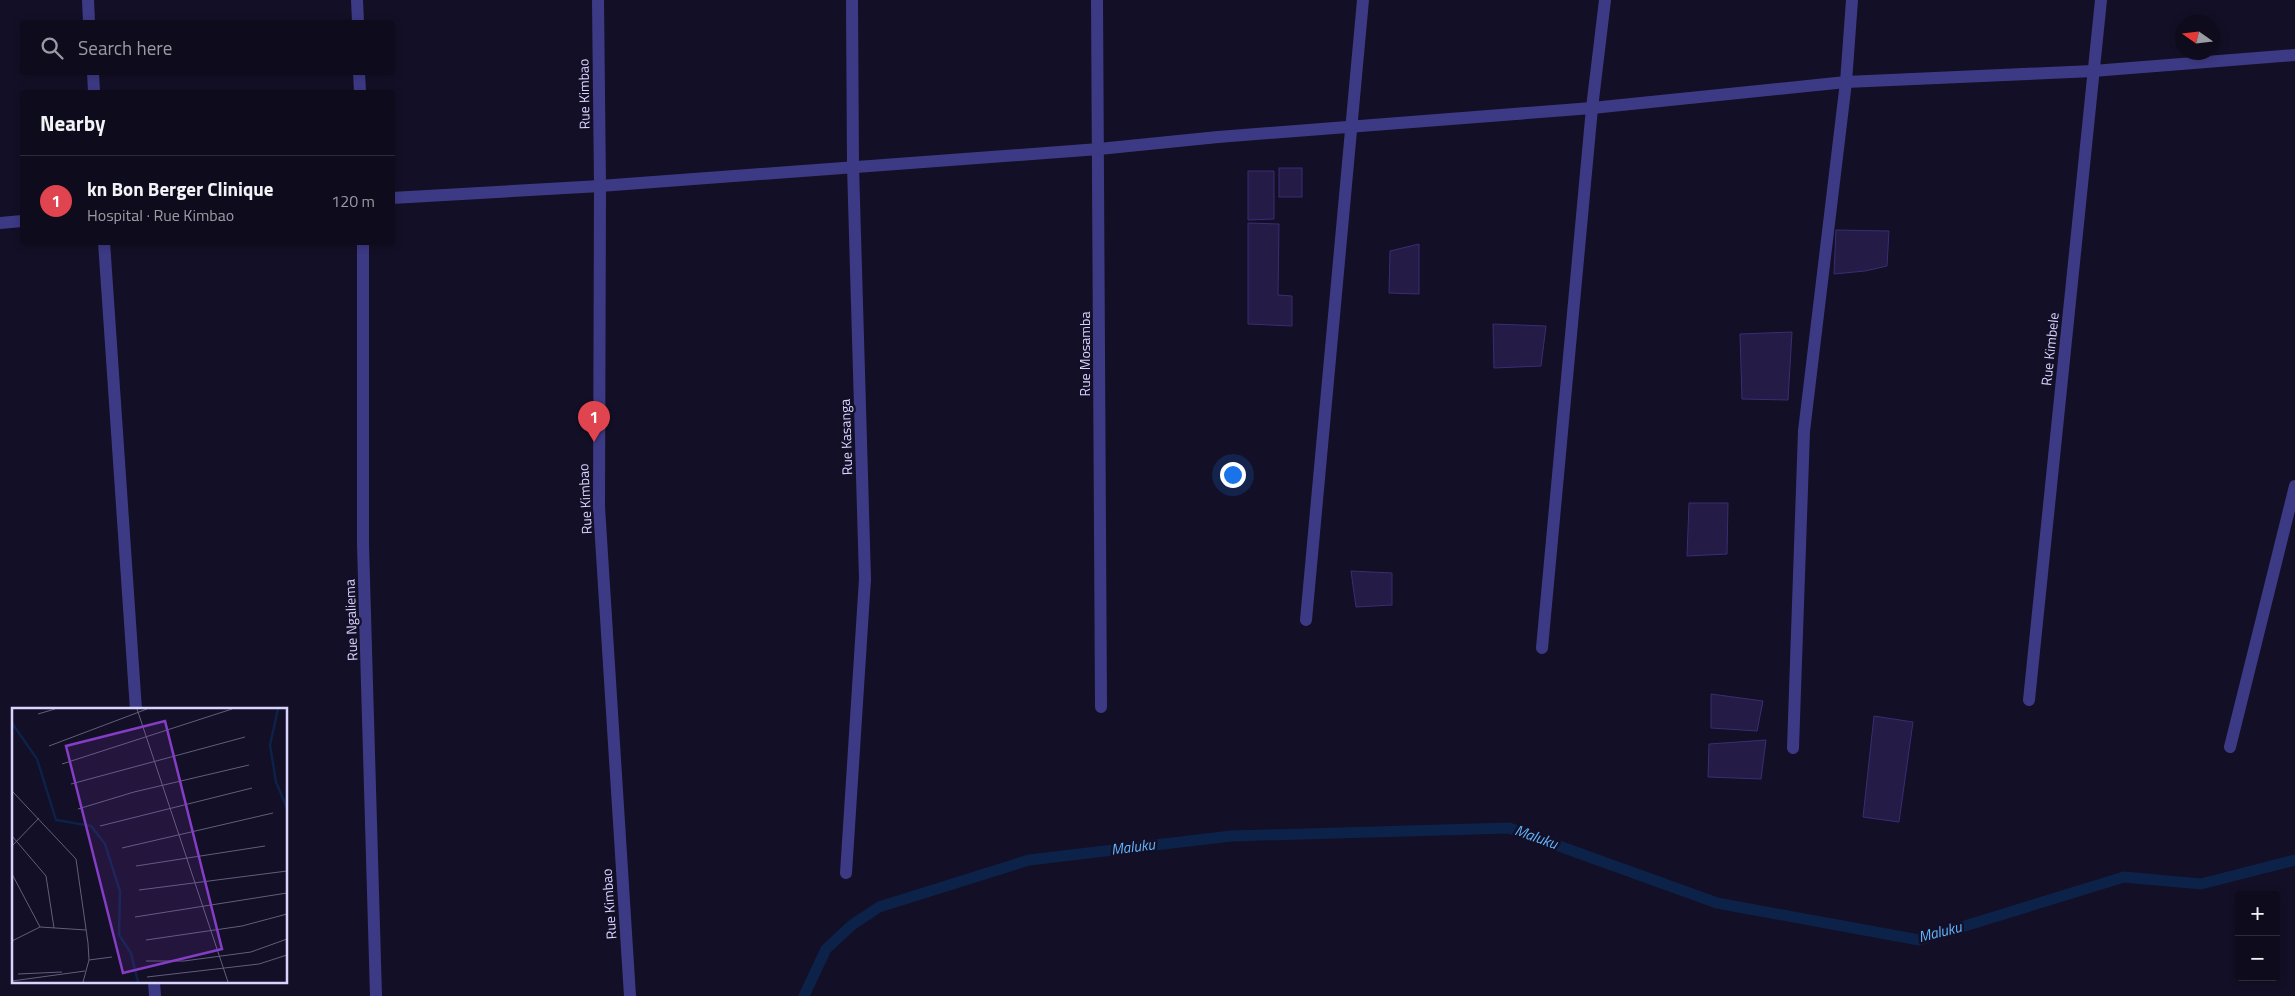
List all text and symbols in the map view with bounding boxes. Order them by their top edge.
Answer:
north arrow [2175,15,2220,60]
search box [20,20,395,75]
text: Search here [78,33,172,62]
icon: search [38,34,66,62]
street label: Rue Kimbao [572,58,595,130]
text: Nearby [40,107,105,139]
text: kn Bon Berger Clinique [87,174,274,203]
text: 1 [52,189,60,213]
text: 120 m [331,189,375,213]
text: Hospital · Rue Kimbao [87,203,234,227]
street label: Rue Kimbele [2035,311,2064,387]
street label: Rue Mosamba [1074,312,1095,396]
street label: Rue Kasanga [834,398,857,476]
pin: 1 [578,401,610,442]
your location [1220,462,1246,488]
street label: Rue Kimbao [572,463,597,535]
street label: Rue Ngaliema [339,579,362,661]
inset map [12,708,288,984]
water label: Maluku [1512,818,1562,855]
water label: Maluku [1110,832,1158,861]
street label: Rue Kimbao [596,868,621,940]
map controls [2235,891,2280,981]
button: + [2235,891,2280,936]
water label: Maluku [1916,915,1965,948]
button: − [2235,936,2280,981]

